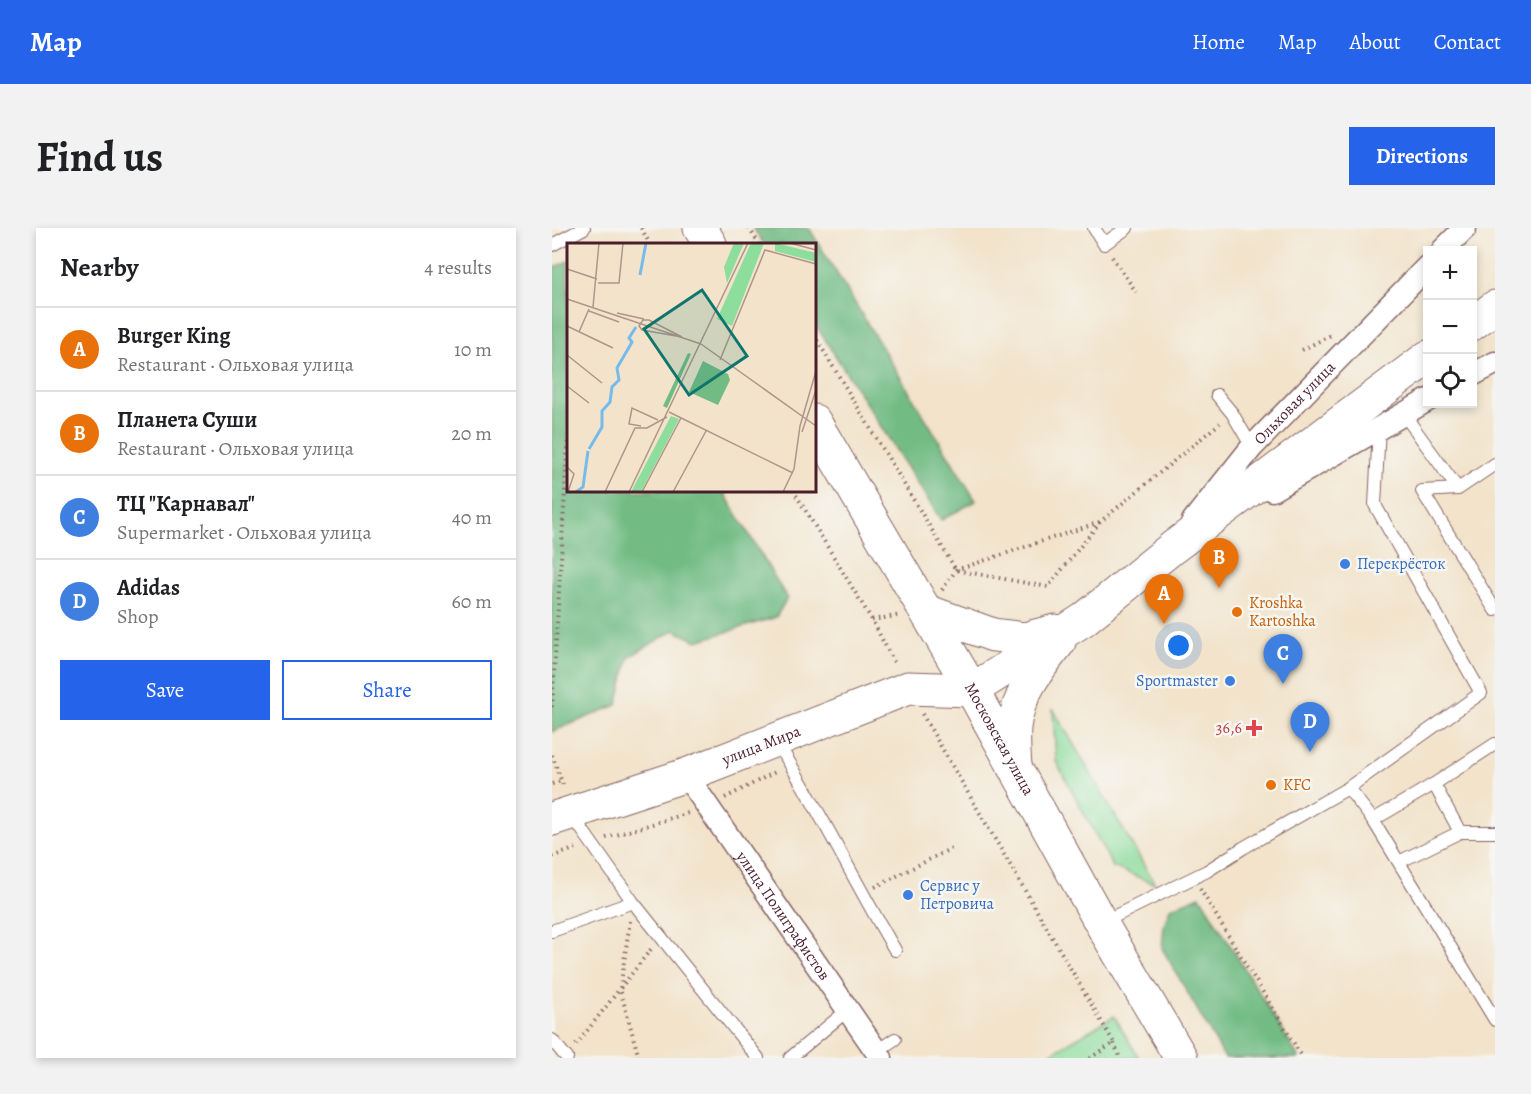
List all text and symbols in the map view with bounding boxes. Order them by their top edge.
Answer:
text: Map [30,23,82,61]
text: Home [1192,28,1245,56]
text: Map [1278,28,1316,56]
text: About [1349,28,1401,56]
text: Contact [1434,28,1501,56]
button: Directions [1349,127,1495,185]
text: Find us [36,128,163,185]
inset map [567,243,816,492]
map controls [1423,246,1477,408]
button: + [1423,246,1477,300]
text: Nearby [60,250,139,285]
text: 4 results [424,254,492,281]
button: − [1423,300,1477,354]
text: Burger King [117,321,230,351]
text: A [73,336,86,363]
text: 10 m [454,336,492,363]
text: Restaurant · Ольховая улица [117,351,354,378]
button: locate [1423,354,1477,408]
street label: Ольховая улица [1249,356,1341,450]
text: Планета Суши [117,405,257,435]
text: B [73,420,86,447]
text: 20 m [451,420,492,447]
text: Restaurant · Ольховая улица [117,435,354,462]
text: ТЦ "Карнавал" [117,489,255,519]
text: C [73,504,86,531]
text: 40 m [452,504,492,531]
text: Supermarket · Ольховая улица [117,519,372,546]
pin: B [1200,538,1238,588]
place label: Перекрёсток [1357,553,1446,575]
marker: Перекрёсток [1338,557,1352,571]
text: Adidas [117,573,180,603]
pin: A [1144,574,1184,624]
text: D [73,588,86,615]
text: 60 m [452,588,492,615]
place label: Kroshka Kartoshka [1249,592,1316,632]
text: Shop [117,603,159,630]
marker: Kroshka Kartoshka [1230,605,1244,619]
your location [1164,631,1193,660]
pin: C [1264,634,1302,684]
button: Save [60,660,270,720]
button: Share [282,660,492,720]
place label: Sportmaster [1136,670,1218,692]
marker: Sportmaster [1223,674,1237,688]
street label: Московская улица [959,678,1040,800]
pin: D [1290,702,1329,752]
place label: 36,6 [1216,717,1242,739]
street label: улица Мира [718,720,804,771]
marker: 36,6 [1247,721,1261,735]
place label: KFC [1283,774,1311,796]
marker: KFC [1264,778,1278,792]
street label: улица Полиграфистов [730,846,835,985]
place label: Сервис у Петровича [920,875,995,915]
marker: Сервис у Петровича [901,888,915,902]

